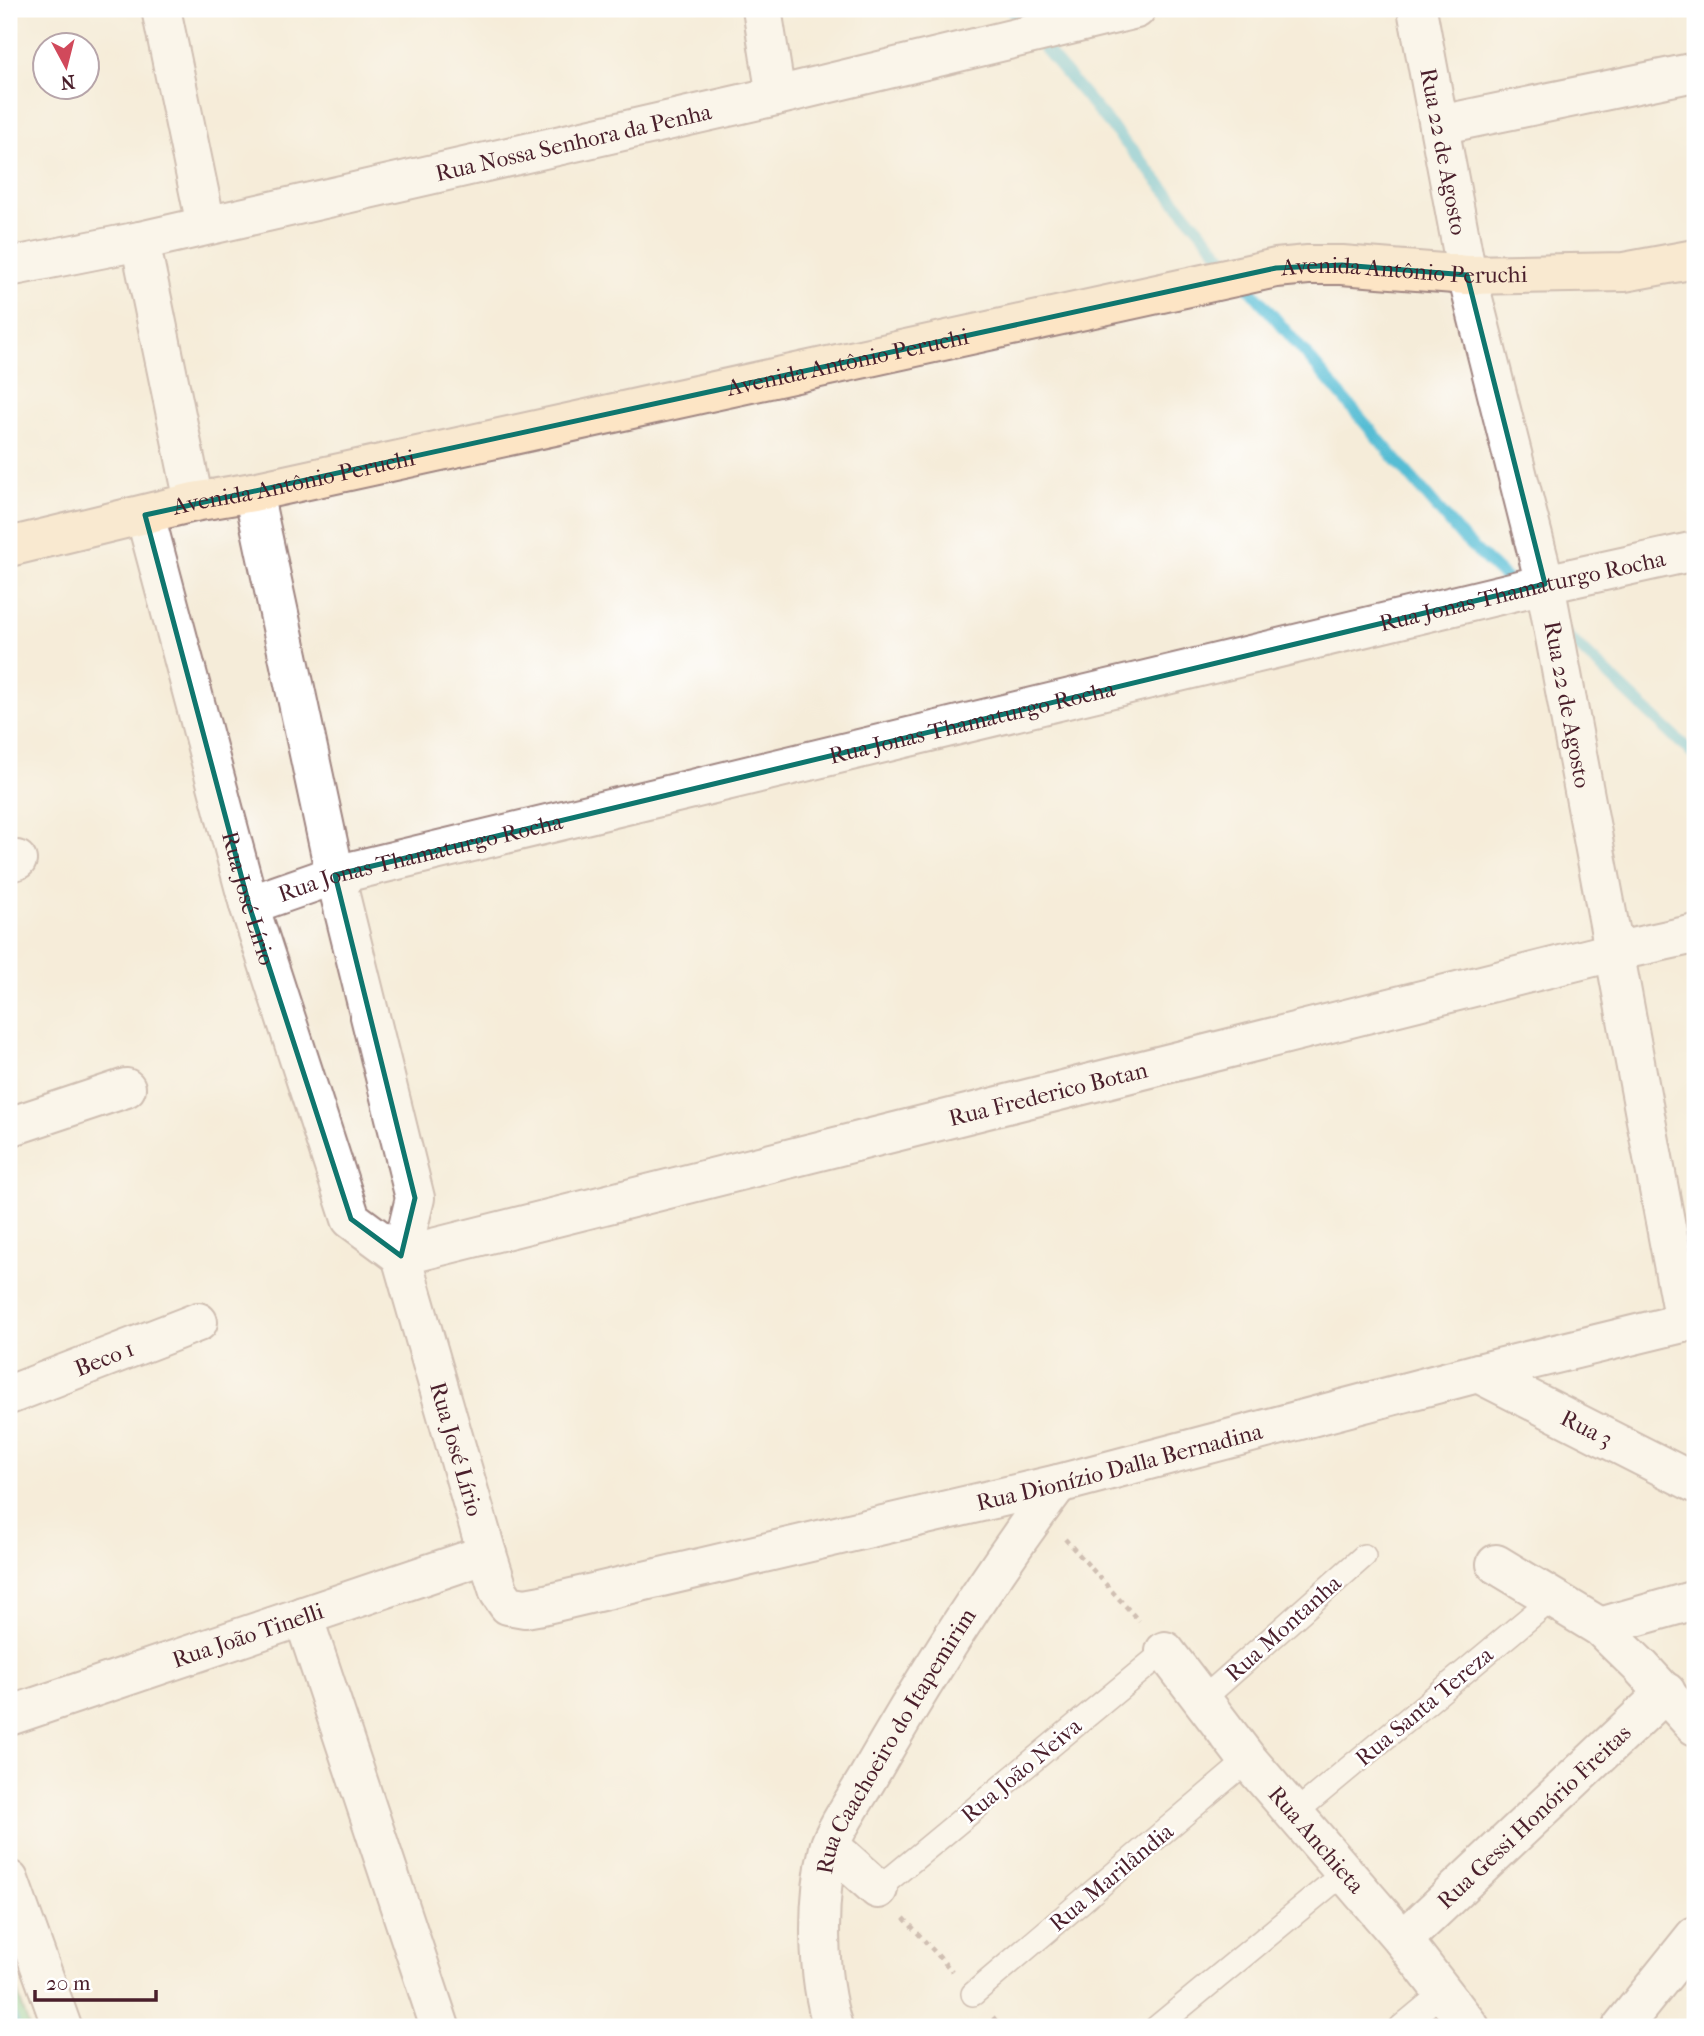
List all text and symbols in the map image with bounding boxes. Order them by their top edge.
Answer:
north arrow [32,32,102,102]
street label: Rua 22 de Agosto [1414,66,1472,237]
text: N [59,70,76,94]
street label: Rua Nossa Senhora da Penha [433,98,714,187]
street label: Avenida Antônio Peruchi [1279,252,1528,289]
street label: Avenida Antônio Peruchi [723,323,971,402]
street label: Avenida Antônio Peruchi [169,444,418,521]
street label: Rua Jonas Thamaturgo Rocha [1377,545,1668,637]
street label: Rua 22 de Agosto [1538,619,1596,790]
street label: Rua Jonas Thamaturgo Rocha [826,675,1118,770]
street label: Rua Jonas Thamaturgo Rocha [275,808,566,908]
street label: Rua José Lírio [216,828,281,969]
street label: Rua Frederico Botan [946,1056,1151,1132]
street label: Beco 1 [71,1335,138,1382]
street label: Rua José Lírio [424,1379,488,1519]
street label: Rua 3 [1556,1404,1617,1453]
street label: Rua Dionízio Dalla Bernadina [974,1418,1266,1517]
street label: Rua Montanha [1220,1569,1347,1687]
street label: Rua João Tinelli [169,1597,327,1674]
street label: Rua Caachoeiro do Itapemirim [811,1603,982,1876]
street label: Rua Santa Tereza [1350,1641,1499,1772]
street label: Rua João Neiva [956,1712,1087,1829]
street label: Rua Gessi Honório Freitas [1432,1719,1637,1914]
street label: Rua Anchieta [1263,1781,1370,1899]
street label: Rua Marilândia [1044,1818,1179,1937]
scale bar [35,1959,156,2003]
text: 20 m [46,1971,91,1995]

